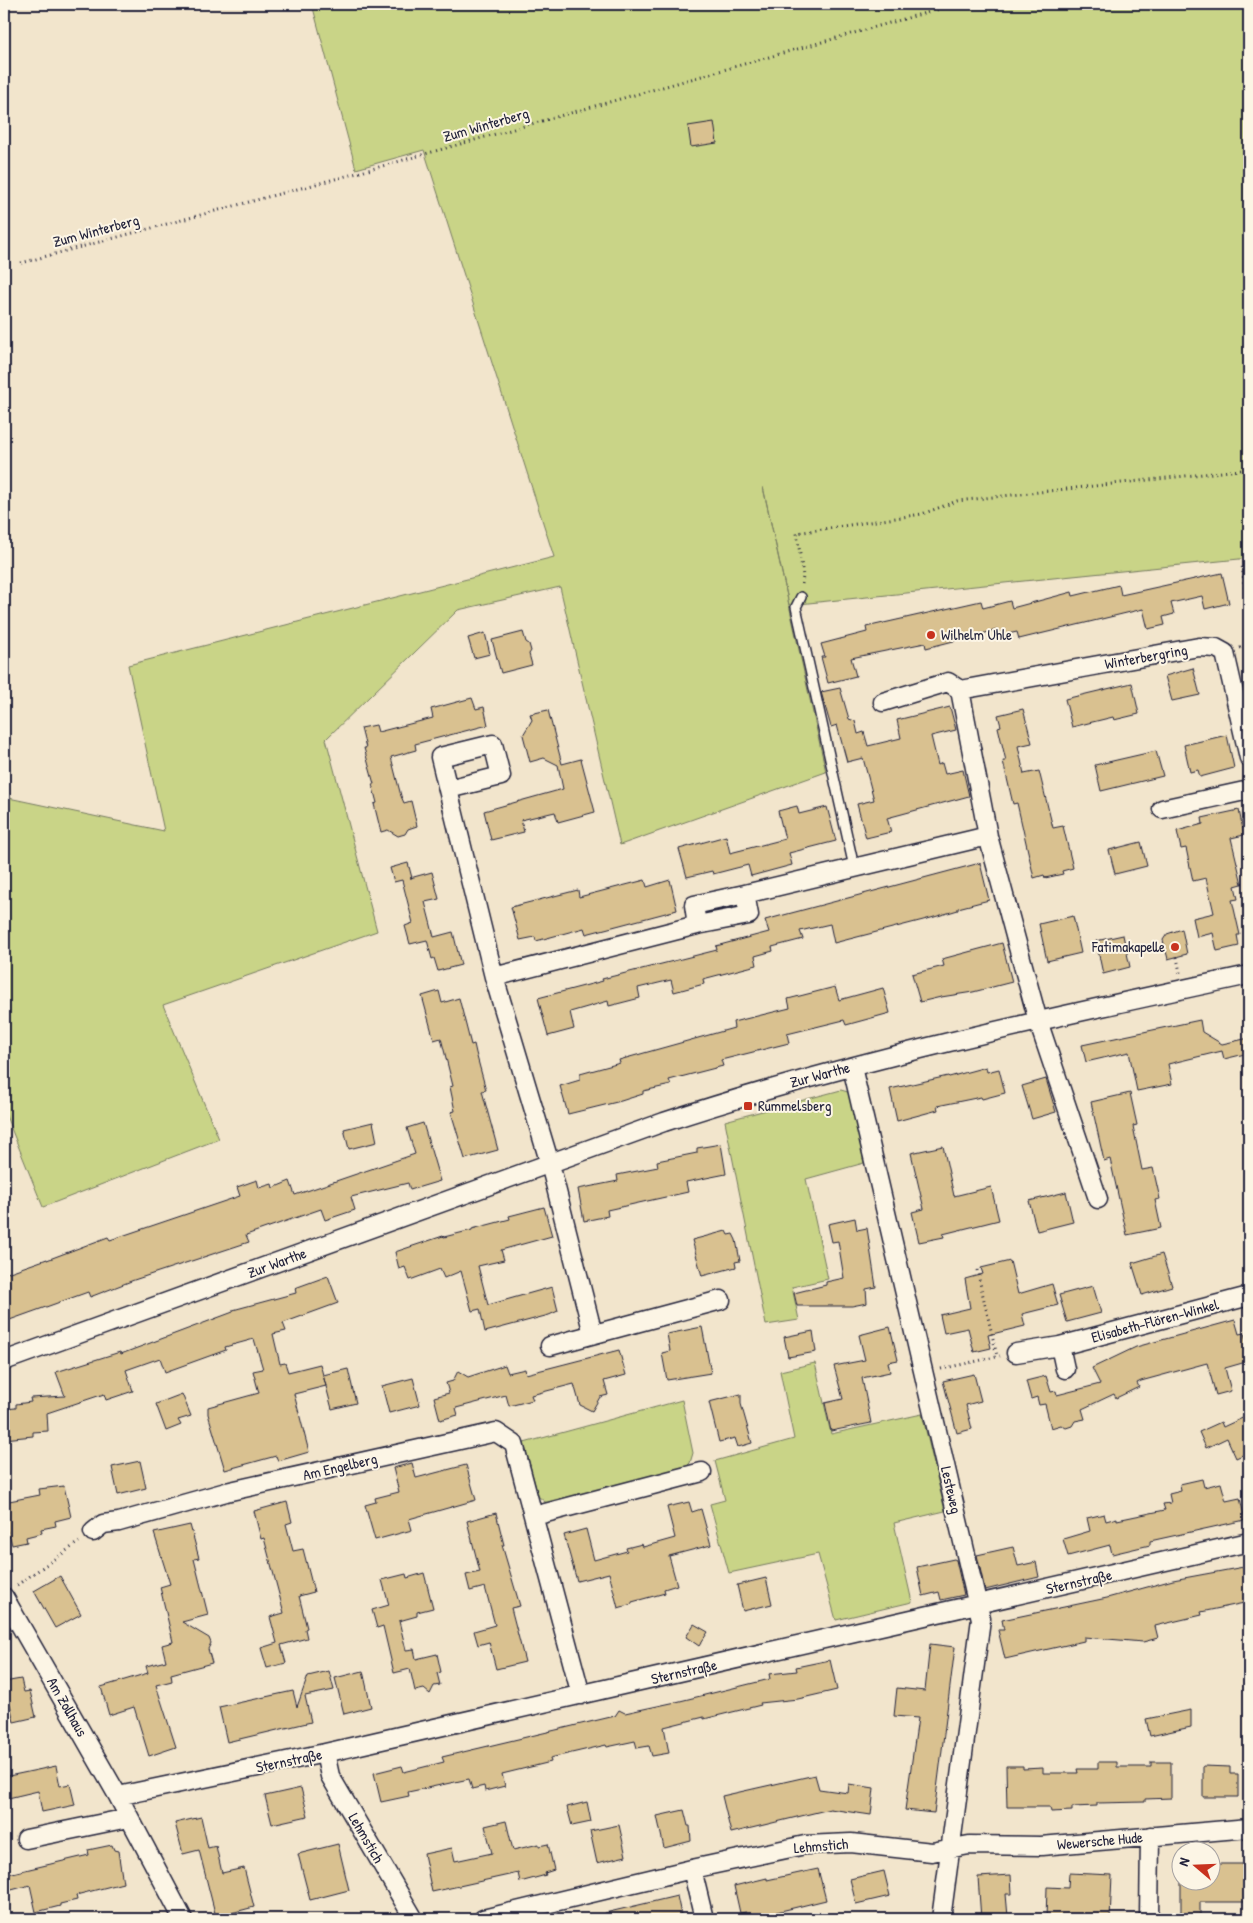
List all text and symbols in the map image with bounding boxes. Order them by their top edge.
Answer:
street label: Zum Winterberg [441,102,531,147]
street label: Zum Winterberg [51,209,141,252]
place label: Wilhelm Uhle [941,624,1012,645]
marker: Wilhelm Uhle [925,629,937,641]
street label: Winterbergring [1103,639,1189,674]
place label: Fatimakapelle [1091,936,1165,957]
marker: Fatimakapelle [1169,941,1181,953]
street label: Zur Warthe [788,1056,852,1093]
place label: Rummelsberg [758,1095,832,1116]
marker: Rummelsberg [742,1100,754,1112]
street label: Zur Warthe [245,1242,309,1283]
street label: Elisabeth-Flören-Winkel [1089,1293,1221,1348]
street label: Am Engelberg [301,1448,379,1485]
street label: Lesteweg [936,1464,967,1516]
street label: Sternstraße [1044,1564,1114,1599]
street label: Sternstraße [649,1654,719,1689]
street label: Am Zollhaus [42,1673,93,1740]
street label: Sternstraße [254,1743,324,1778]
street label: Lehmstich [344,1809,389,1867]
street label: Wewersche Hude [1056,1826,1144,1855]
street label: Lehmstich [793,1833,849,1858]
north arrow [1170,1840,1220,1890]
text: N [1173,1854,1194,1868]

